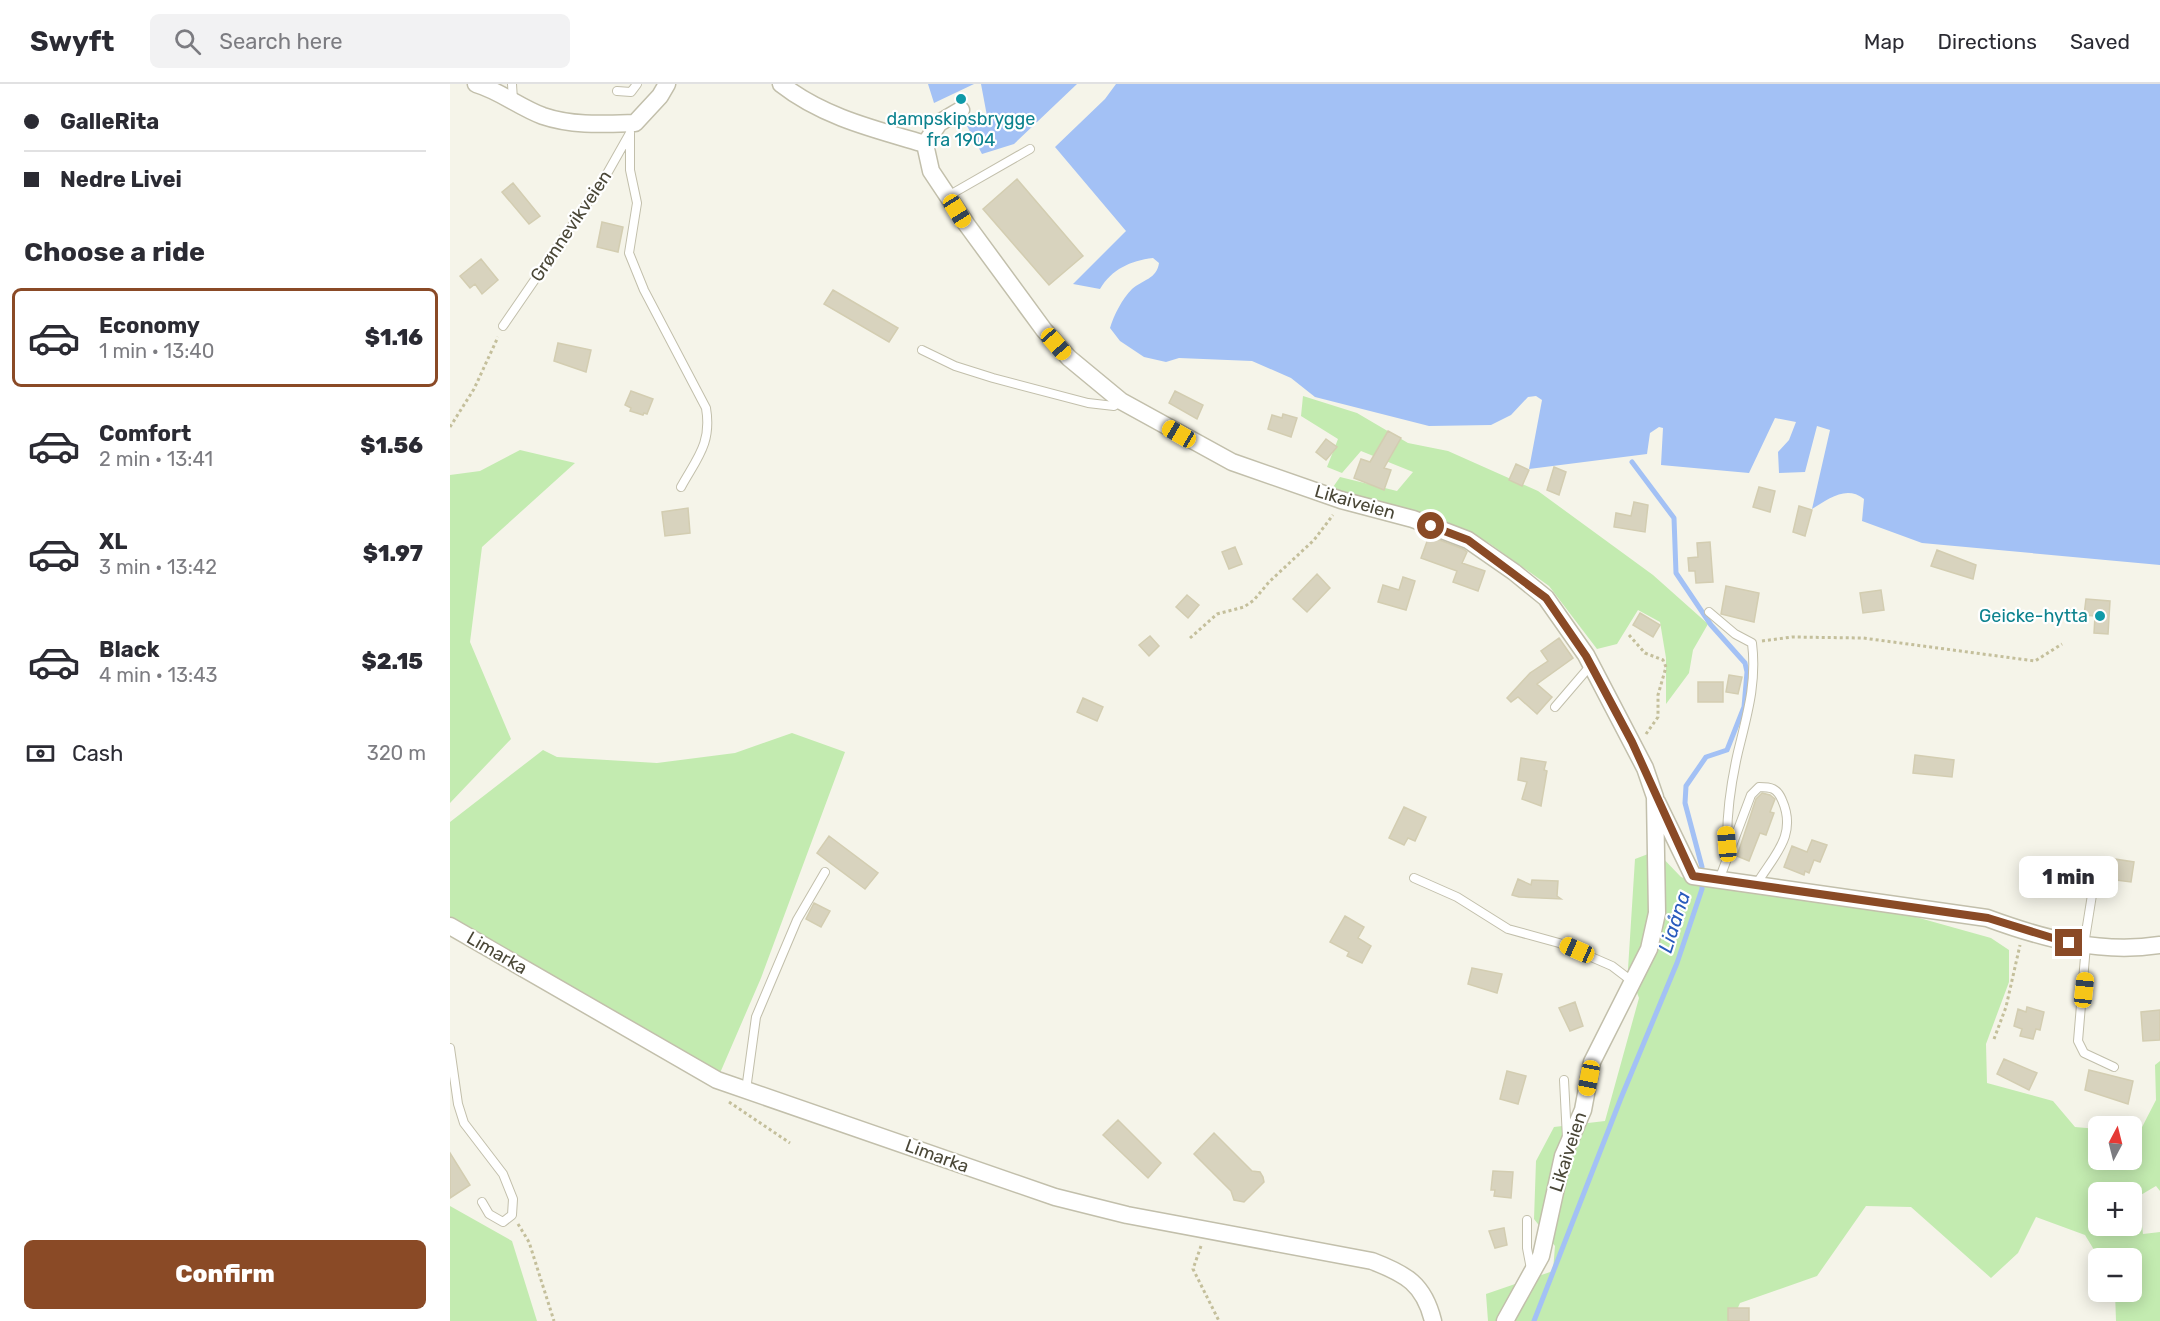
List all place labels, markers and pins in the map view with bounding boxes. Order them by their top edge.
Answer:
marker: dampskipsbrygge fra 1904 [954,92,968,106]
place label: dampskipsbrygge fra 1904 [887,108,1035,151]
place label: Geicke-hytta [1979,605,2088,627]
marker: Geicke-hytta [2093,609,2107,623]

